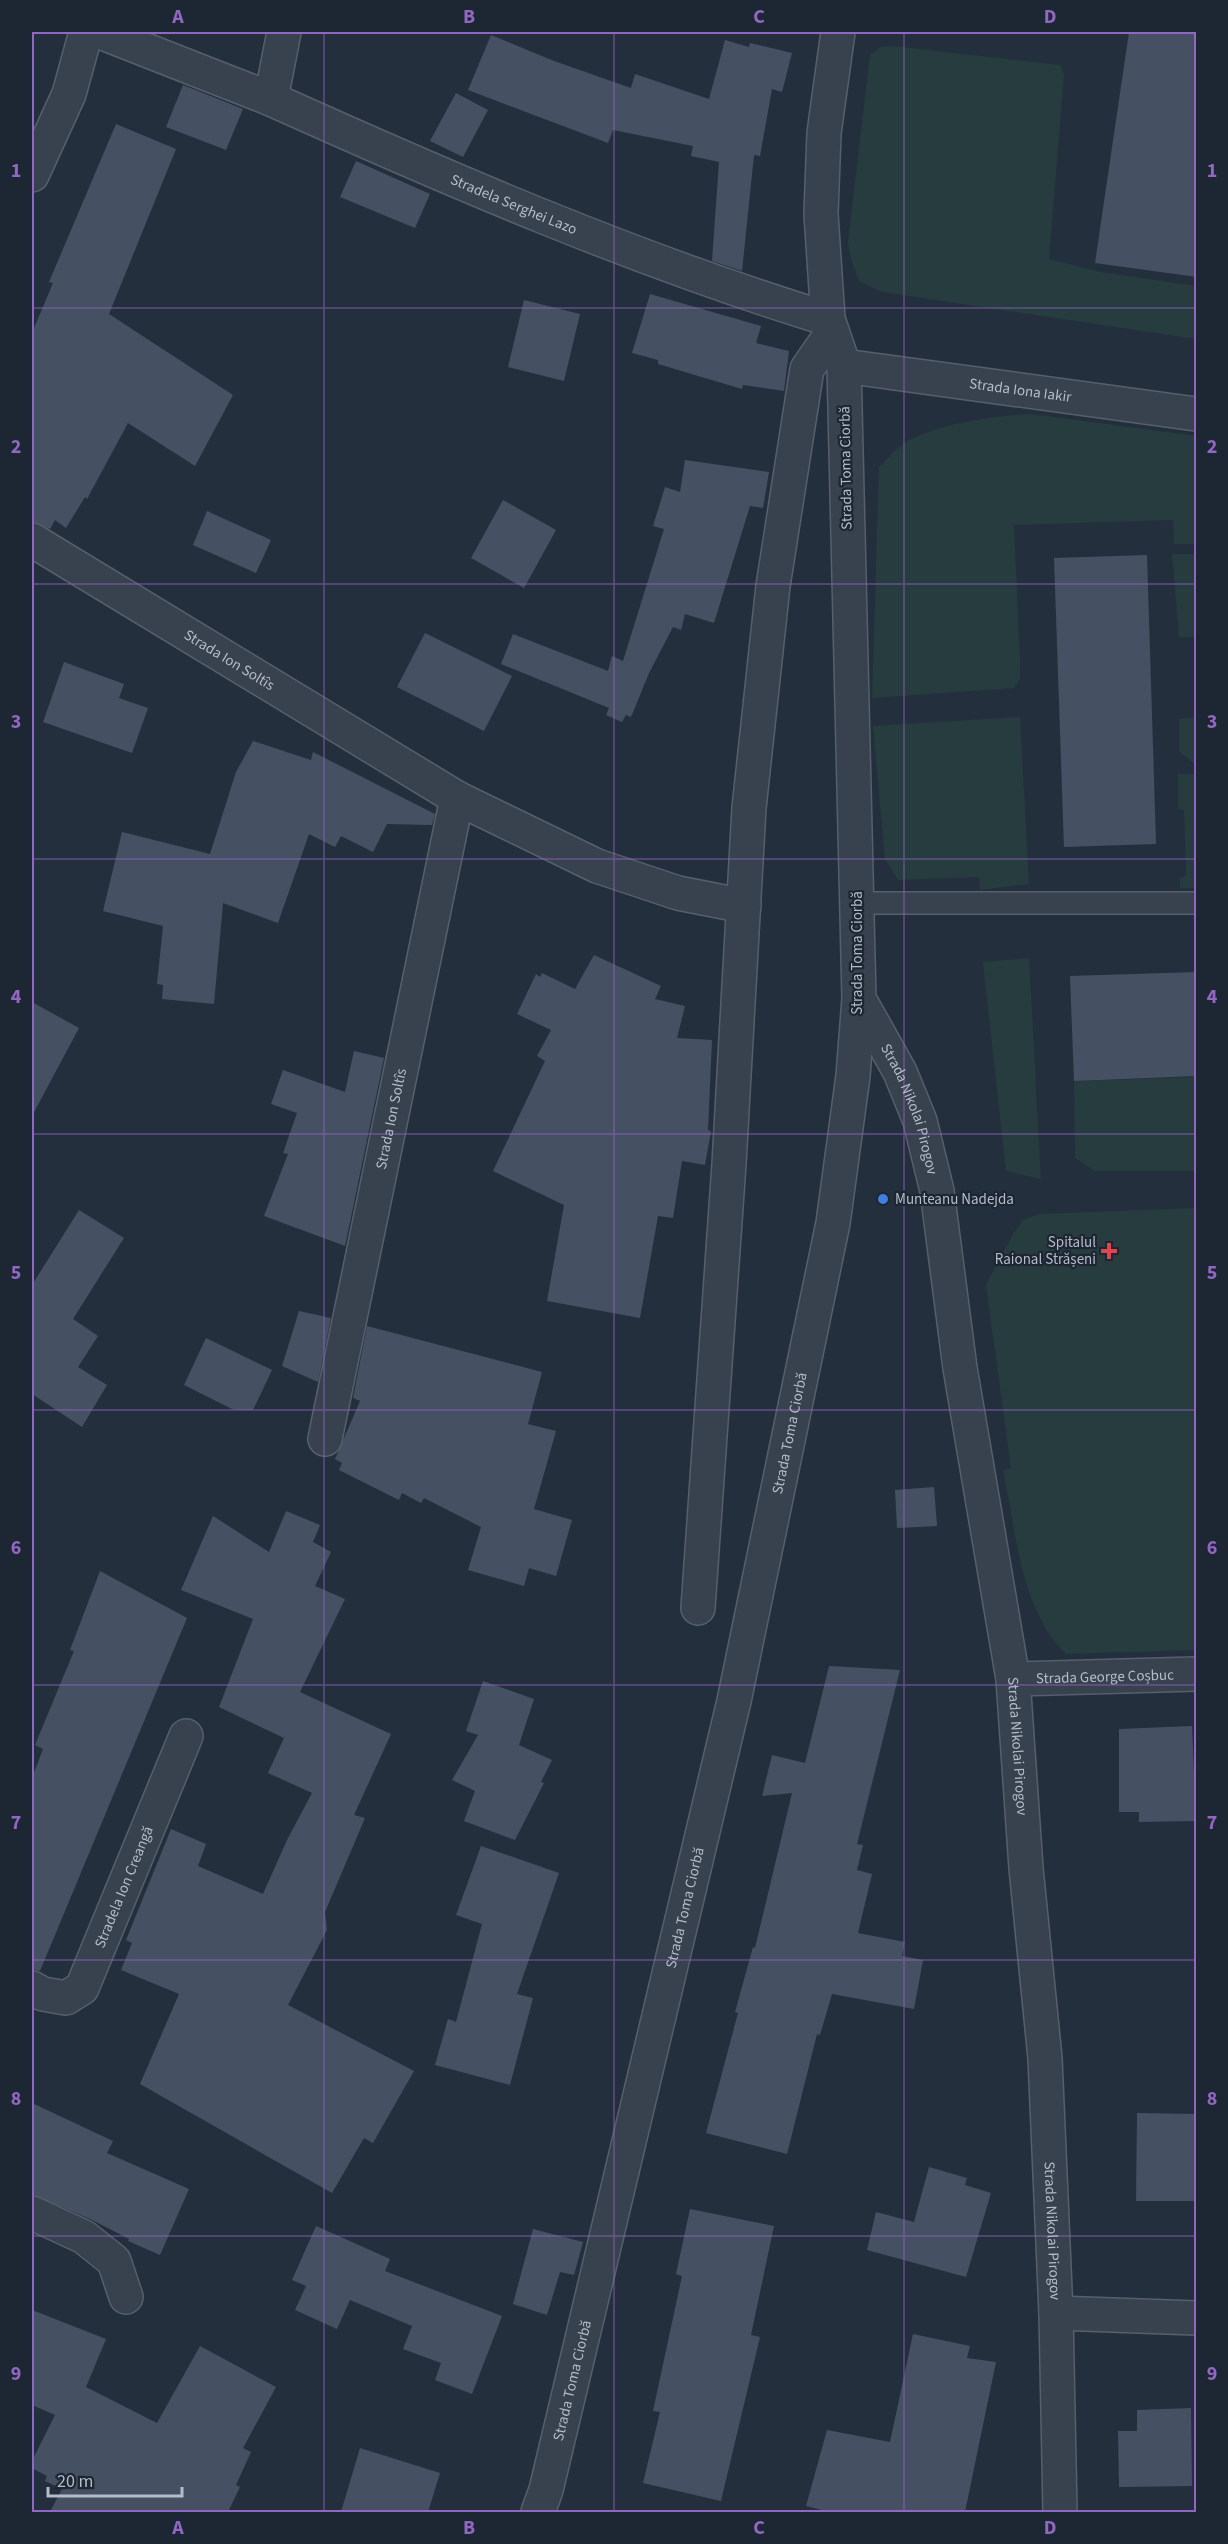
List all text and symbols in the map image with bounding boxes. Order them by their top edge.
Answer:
text: A [171,3,184,31]
text: B [463,3,475,31]
text: C [753,3,765,31]
text: D [1044,3,1056,31]
text: 1 [11,157,21,185]
text: 1 [1207,157,1217,185]
street label: Stradela Serghei Lazo [447,169,580,240]
street label: Strada Iona Iakir [968,373,1074,408]
street label: Strada Toma Ciorbă [834,406,858,530]
text: 2 [11,433,21,461]
text: 2 [1207,433,1217,461]
street label: Strada Ion Soltîs [180,624,279,695]
text: 3 [11,708,21,736]
text: 3 [1207,708,1217,736]
street label: Strada Toma Ciorbă [847,891,868,1015]
text: 4 [11,983,22,1011]
text: 4 [1207,983,1218,1011]
street label: Strada Nikolai Pirogov [876,1040,943,1177]
street label: Strada Ion Soltîs [370,1066,412,1171]
place label: Munteanu Nadejda [895,1189,1014,1210]
marker: Munteanu Nadejda [876,1192,890,1206]
place label: Spitalul Raional Strășeni [995,1232,1096,1270]
marker: Spitalul Raional Strășeni [1100,1242,1118,1260]
text: 5 [11,1259,21,1287]
text: 5 [1207,1259,1217,1287]
street label: Strada Toma Ciorbă [767,1371,812,1496]
text: 6 [11,1534,21,1562]
text: 6 [1207,1534,1217,1562]
street label: Strada George Coșbuc [1036,1664,1174,1689]
street label: Strada Nikolai Pirogov [1002,1676,1033,1816]
text: 7 [11,1809,21,1837]
text: 7 [1207,1809,1217,1837]
street label: Stradela Ion Creangă [89,1823,158,1951]
street label: Strada Toma Ciorbă [660,1845,709,1970]
text: 8 [11,2085,21,2113]
text: 8 [1207,2085,1217,2113]
street label: Strada Nikolai Pirogov [1039,2161,1066,2301]
street label: Strada Toma Ciorbă [548,2318,597,2443]
text: 9 [11,2360,21,2388]
text: 9 [1207,2360,1217,2388]
scale bar [48,2460,182,2498]
text: 20 m [57,2469,93,2494]
text: A [171,2514,184,2542]
text: B [463,2514,475,2542]
text: C [753,2514,765,2542]
text: D [1044,2514,1056,2542]

